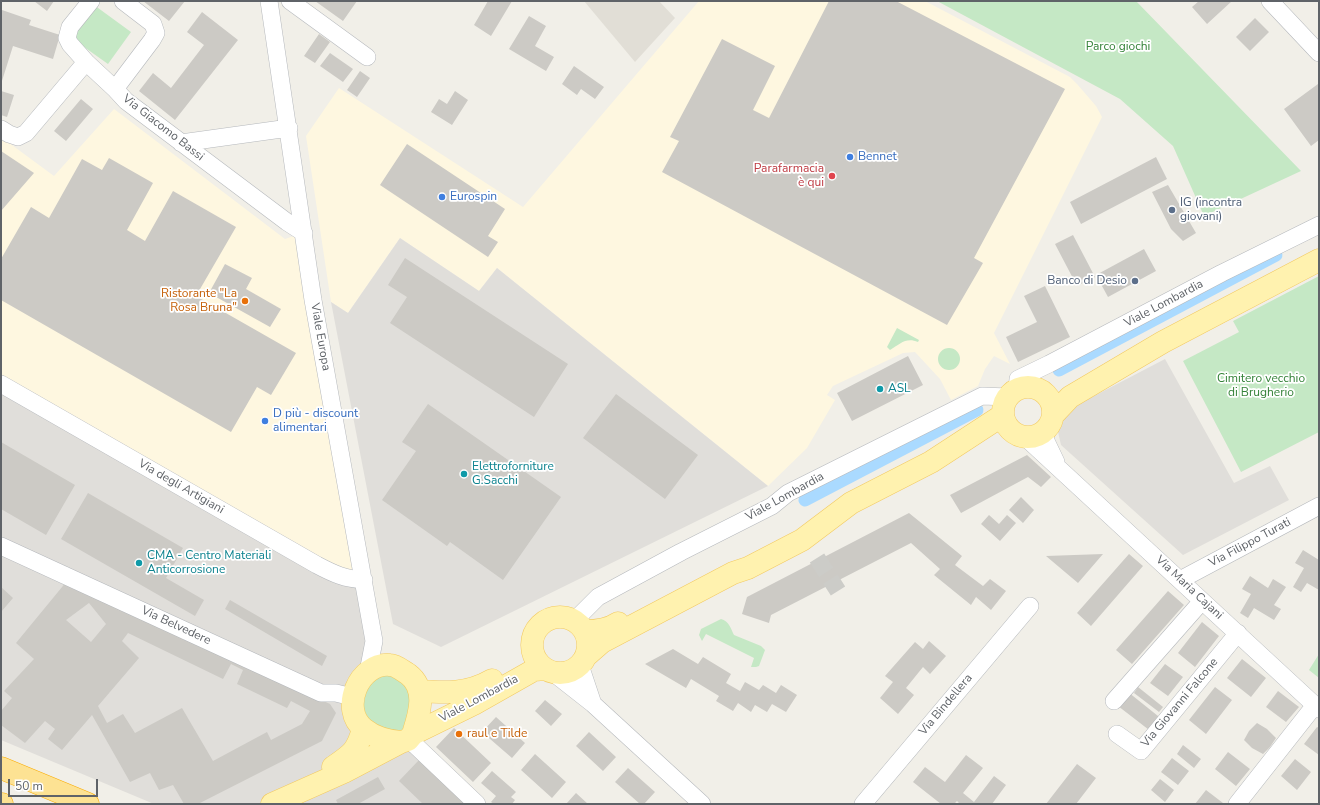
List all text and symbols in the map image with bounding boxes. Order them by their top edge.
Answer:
park label: Parco giochi [1086,40,1150,54]
street label: Via Giacomo Bassi [119,92,207,164]
place label: Bennet [858,150,897,164]
marker: Bennet [845,152,855,162]
place label: Parafarmacia è qui [754,162,824,190]
marker: Parafarmacia è qui [827,171,837,181]
place label: Eurospin [450,190,497,204]
marker: Eurospin [437,192,447,202]
place label: IG (incontra giovani) [1180,196,1242,224]
marker: IG (incontra giovani) [1167,205,1177,215]
place label: Banco di Desio [1047,274,1127,288]
marker: Banco di Desio [1130,276,1140,286]
street label: Viale Lombardia [1122,277,1206,331]
place label: Ristorante "La Rosa Bruna" [161,287,237,315]
marker: Ristorante "La Rosa Bruna" [240,296,250,306]
street label: Viale Europa [307,302,333,372]
park label: Cimitero vecchio di Brugherio [1217,372,1305,400]
place label: ASL [888,382,911,396]
marker: ASL [875,384,885,394]
place label: D più - discount alimentari [273,407,358,435]
marker: D più - discount alimentari [260,416,270,426]
street label: Via degli Artigiani [136,457,226,517]
place label: Elettroforniture G.Sacchi [472,460,554,488]
marker: Elettroforniture G.Sacchi [459,469,469,479]
street label: Viale Lombardia [743,469,827,525]
street label: Via Filippo Turati [1207,515,1293,571]
place label: CMA - Centro Materiali Anticorrosione [147,549,271,577]
street label: Via Maria Cajani [1152,553,1226,623]
marker: CMA - Centro Materiali Anticorrosione [134,558,144,568]
street label: Via Belvedere [139,604,213,648]
street label: Via Giovanni Falcone [1138,655,1222,751]
street label: Via Bindellera [916,671,976,739]
street label: Viale Lombardia [437,672,521,726]
place label: raul e Tilde [467,727,527,741]
marker: raul e Tilde [454,729,464,739]
scale bar [10,771,100,797]
text: 50 m [15,778,43,794]

